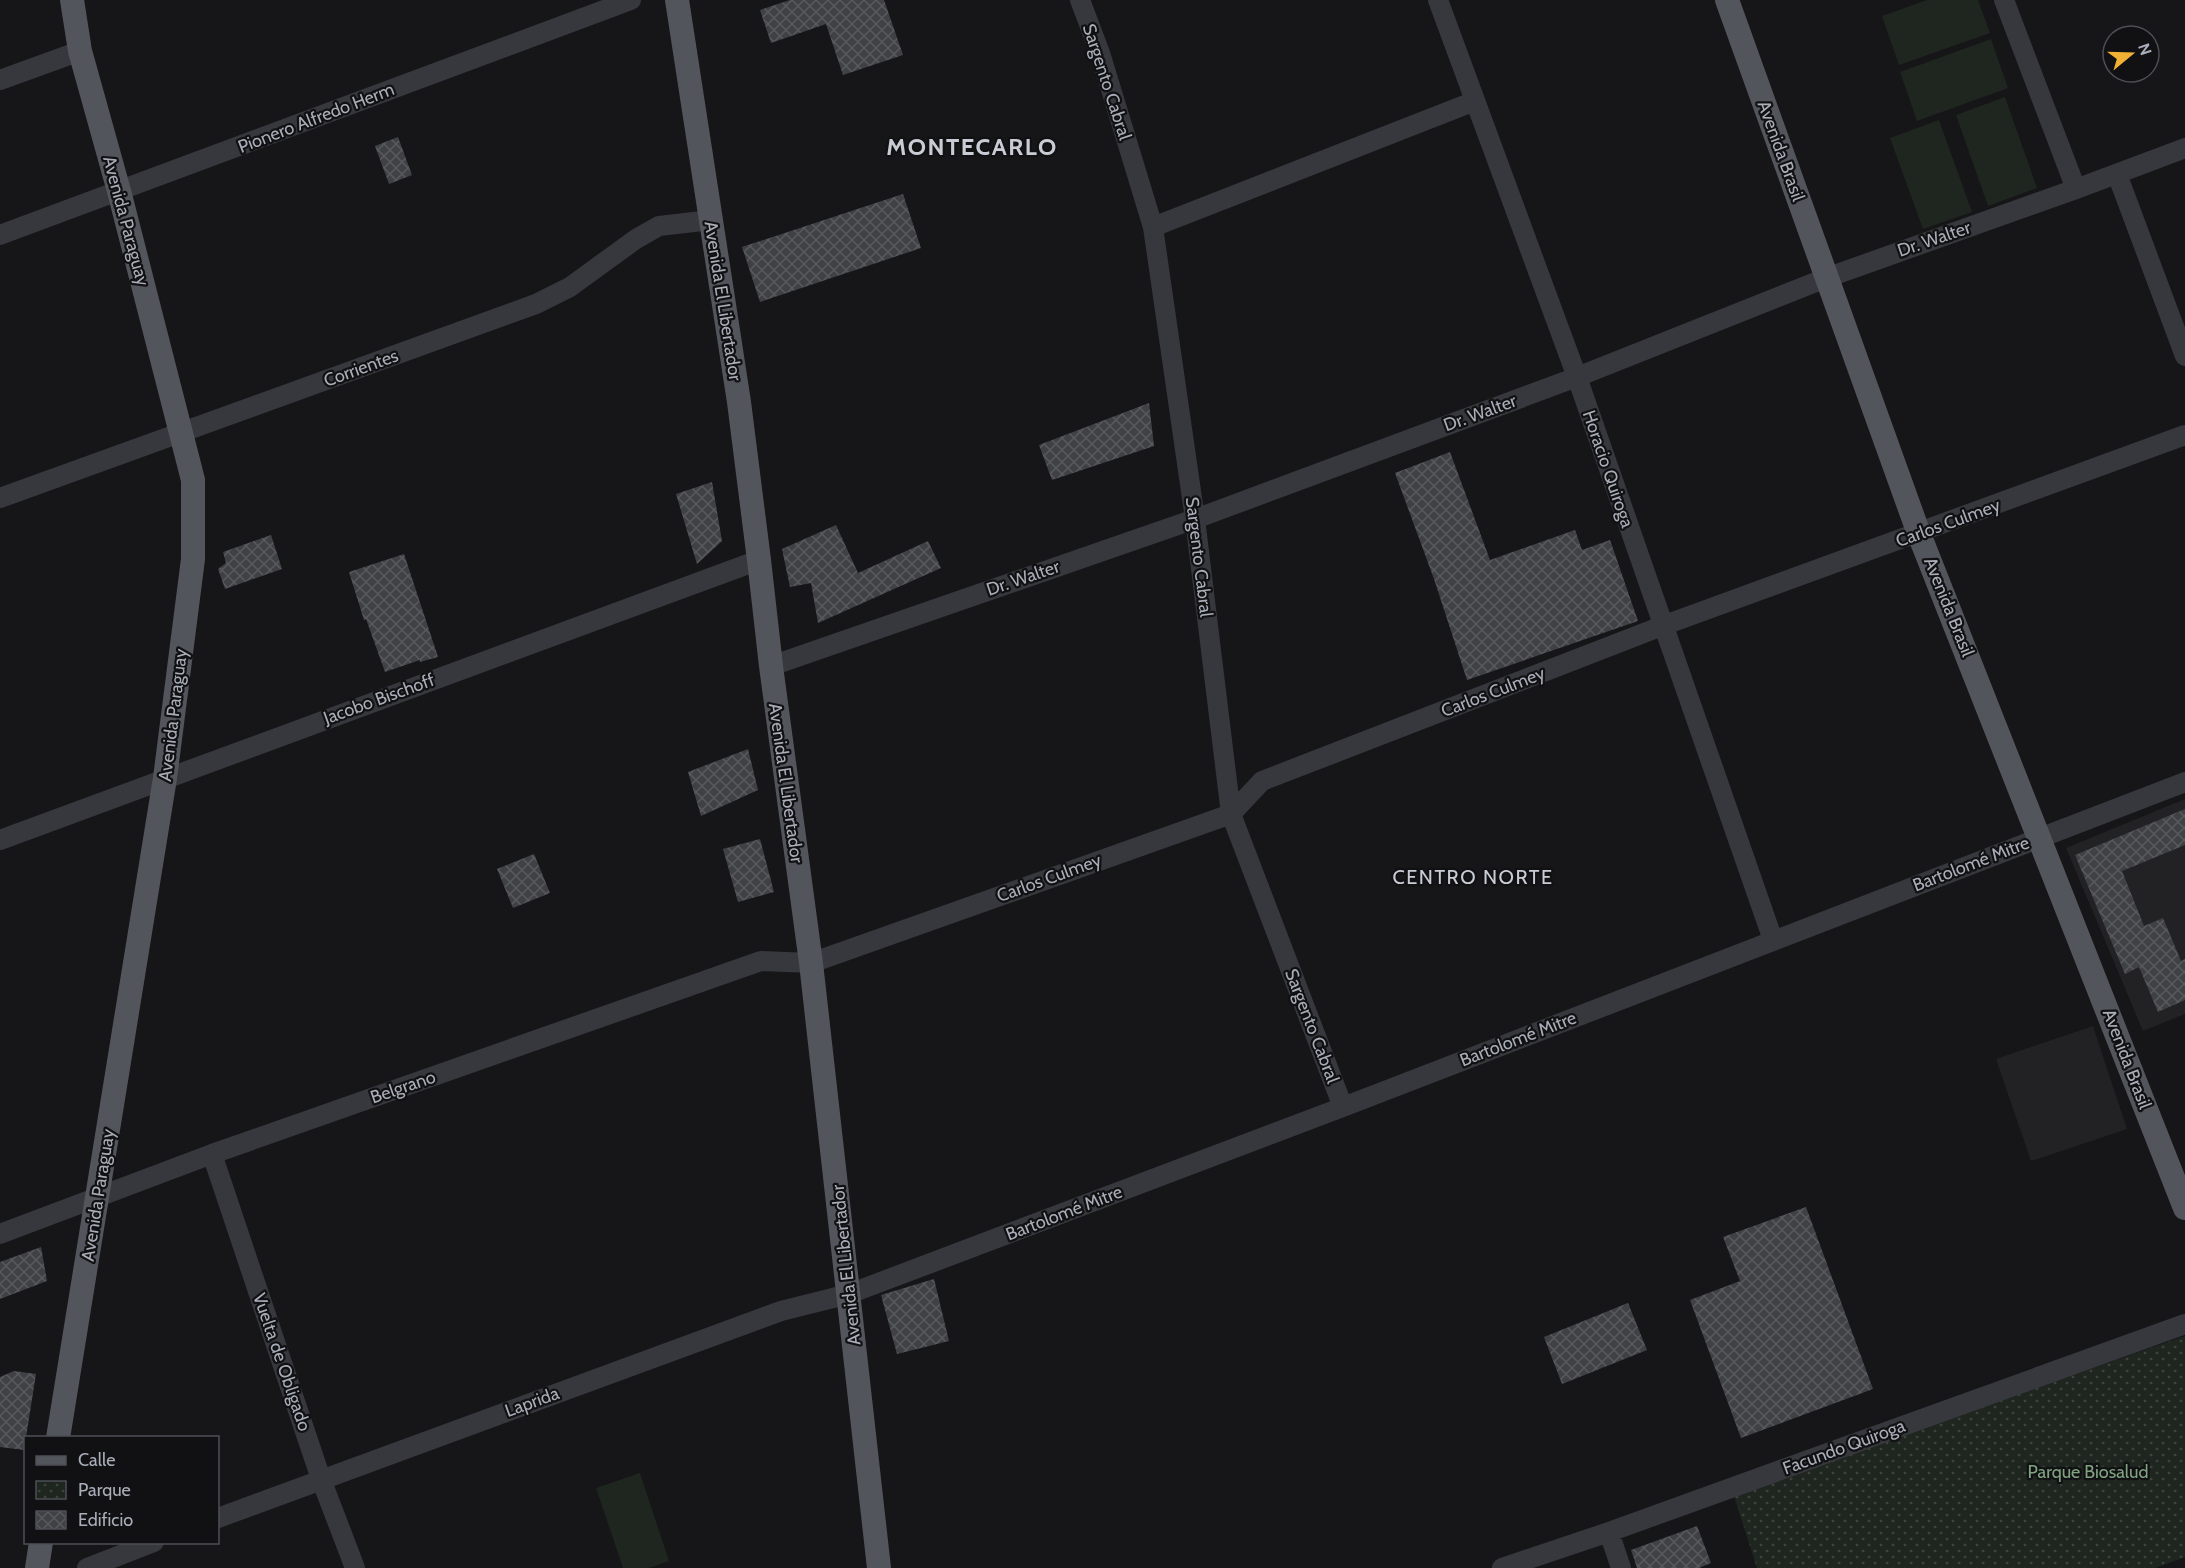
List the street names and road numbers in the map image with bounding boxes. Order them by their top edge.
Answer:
street label: Sargento Cabral [1078,21,1136,144]
street label: Pionero Alfredo Herm [235,78,397,158]
street label: Avenida Brasil [1753,98,1810,205]
street label: Avenida Paraguay [98,154,154,288]
street label: Dr. Walter [1895,216,1974,262]
street label: Avenida El Libertador [700,220,747,383]
street label: Corrientes [321,344,401,392]
street label: Dr. Walter [1441,390,1520,436]
street label: Horacio Quiroga [1578,408,1638,531]
street label: Carlos Culmey [1893,494,2003,552]
street label: Sargento Cabral [1181,496,1217,619]
street label: Avenida Brasil [1919,554,1979,661]
street label: Dr. Walter [984,555,1063,601]
street label: Avenida Paraguay [154,647,192,783]
street label: Carlos Culmey [1438,662,1548,722]
street label: Jacobo Bischoff [320,669,438,730]
street label: Avenida El Libertador [764,702,808,865]
street label: Bartolomé Mitre [1910,832,2032,896]
street label: Carlos Culmey [994,849,1104,907]
street label: Sargento Cabral [1280,966,1344,1087]
street label: Avenida Brasil [2098,1006,2156,1113]
street label: Bartolomé Mitre [1457,1007,1579,1071]
street label: Belgrano [368,1066,439,1108]
street label: Avenida Paraguay [77,1127,119,1263]
street label: Bartolomé Mitre [1003,1181,1125,1245]
street label: Avenida El Libertador [827,1183,865,1346]
street label: Vuelta de Obligado [248,1290,316,1434]
street label: Laprida [502,1382,562,1422]
street label: Facundo Quiroga [1780,1415,1909,1479]

